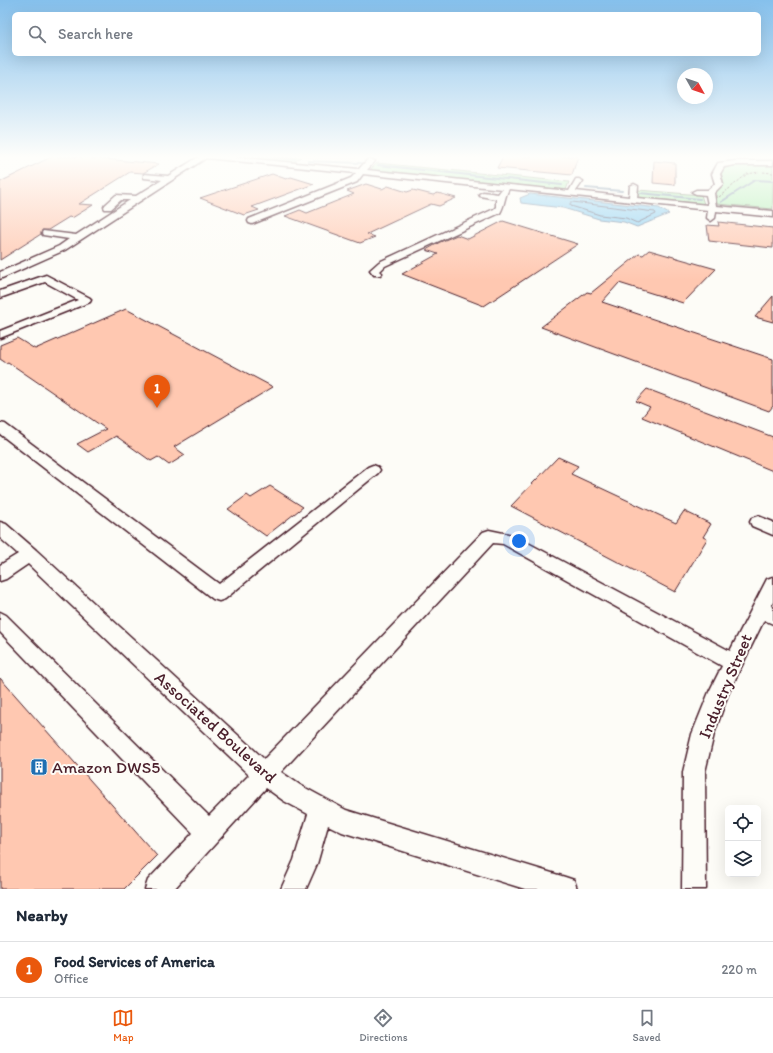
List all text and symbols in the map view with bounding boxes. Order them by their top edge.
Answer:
search box [12,12,761,56]
icon: search [26,23,48,45]
text: Search here [58,25,133,43]
north arrow [677,68,713,104]
pin: 1 [144,375,170,408]
your location [509,531,529,551]
street label: Industry Street [694,631,756,741]
street label: Associated Boulevard [151,667,282,788]
building icon: Amazon DWS5 [29,757,49,777]
place label: Amazon DWS5 [52,757,160,777]
map controls [725,805,761,877]
button: locate [725,805,761,841]
button: layers [725,841,761,877]
text: Nearby [16,905,68,925]
text: Food Services of America [54,953,215,971]
text: 1 [26,962,32,977]
text: 220 m [721,962,757,977]
text: Office [54,971,89,986]
tab: Map [112,1007,134,1044]
tab: Directions [359,1007,408,1044]
tab: Saved [632,1007,661,1044]

